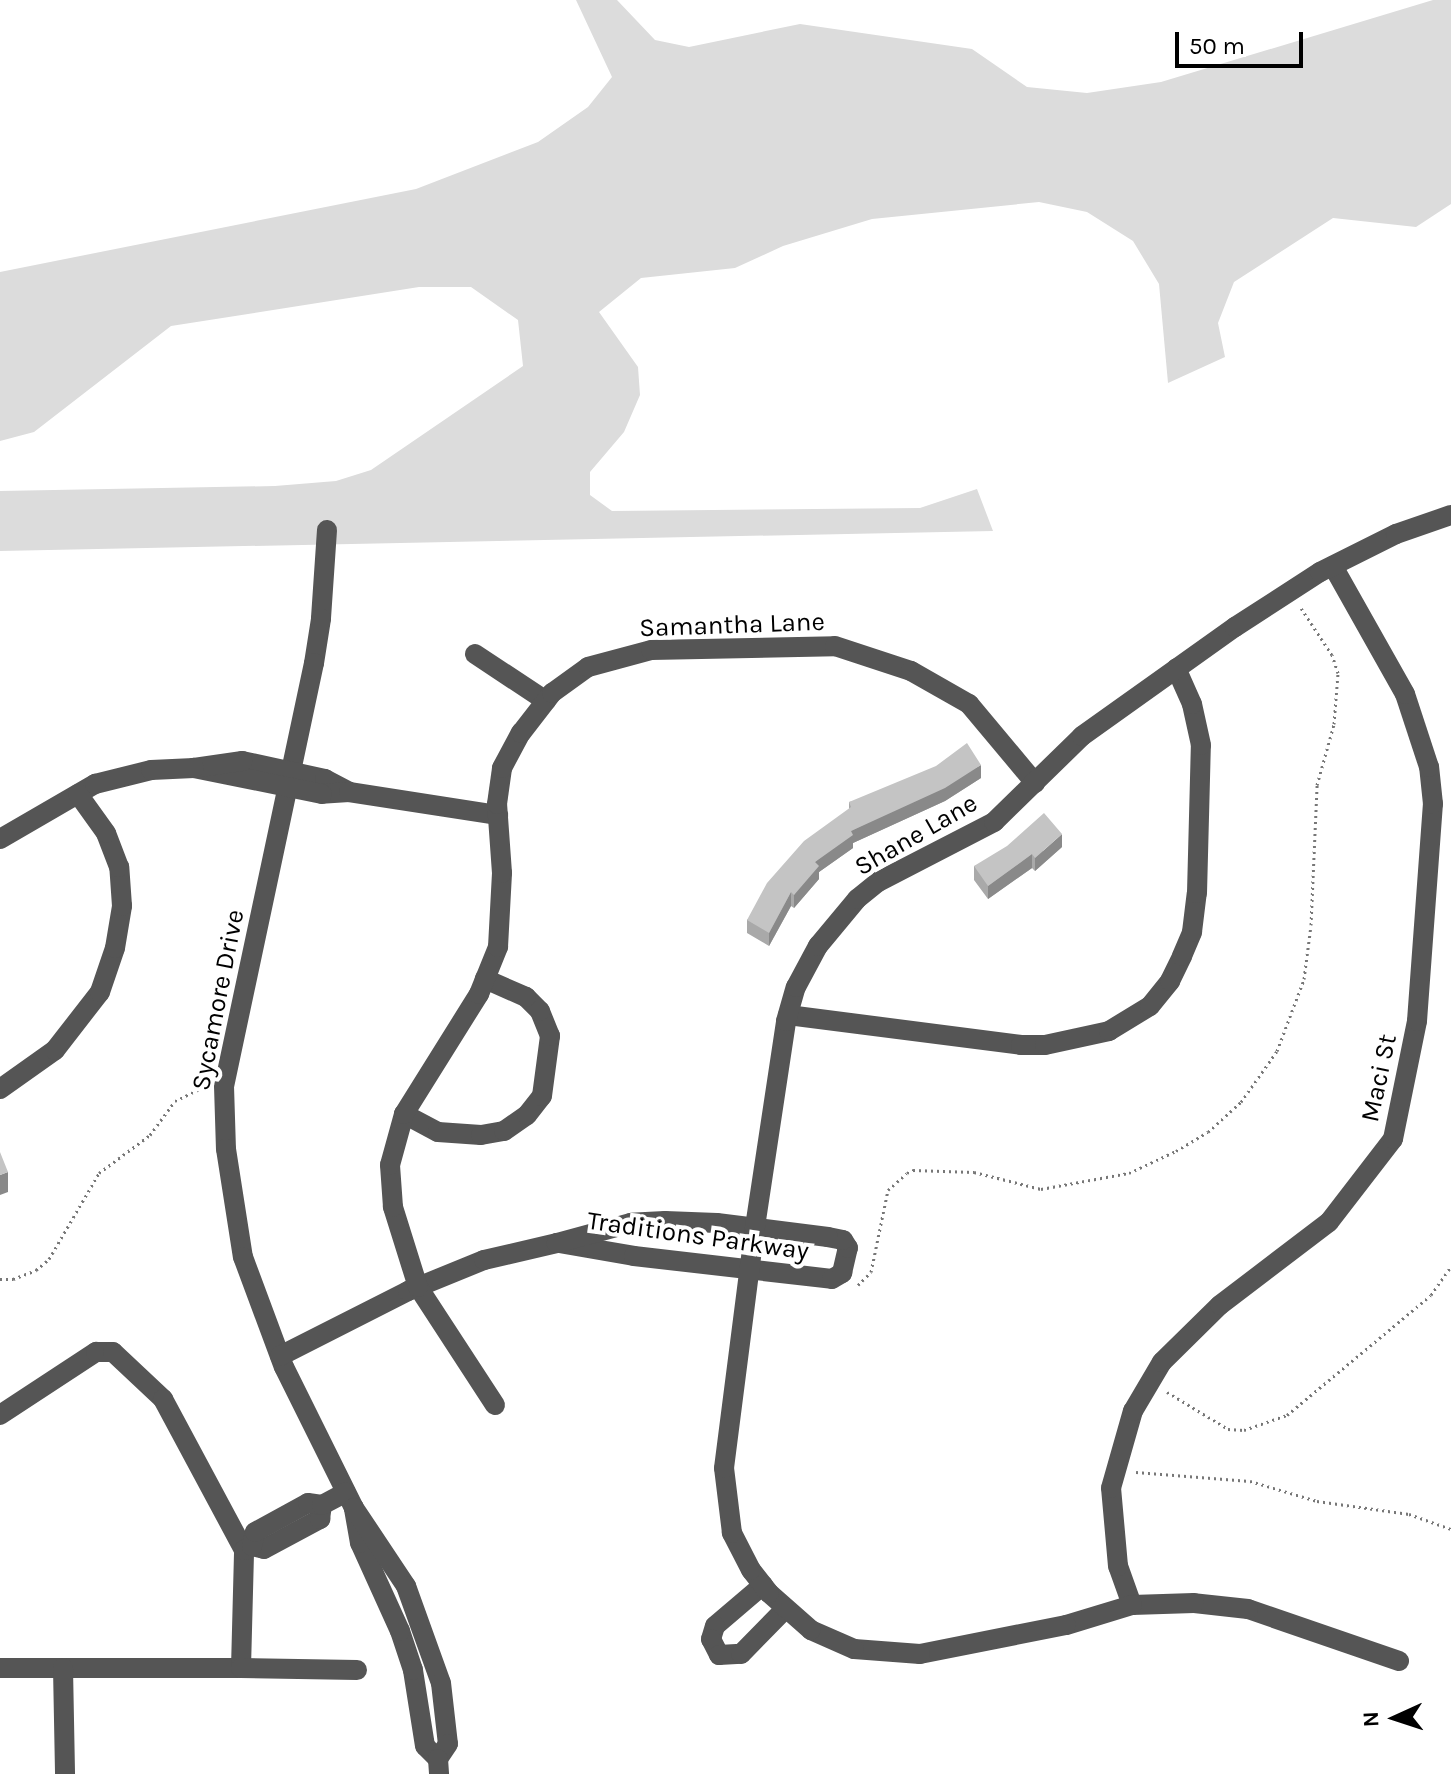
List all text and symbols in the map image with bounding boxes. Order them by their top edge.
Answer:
scale bar [1179,16,1307,66]
text: 50 m [1189,32,1245,60]
street label: Samantha Lane [639,606,825,644]
street label: Shane Lane [849,787,983,883]
street label: Sycamore Drive [185,907,251,1093]
street label: Maci St [1354,1031,1404,1125]
street label: Traditions Parkway [585,1205,811,1267]
north arrow [1355,1678,1435,1758]
text: N [1358,1711,1384,1728]

